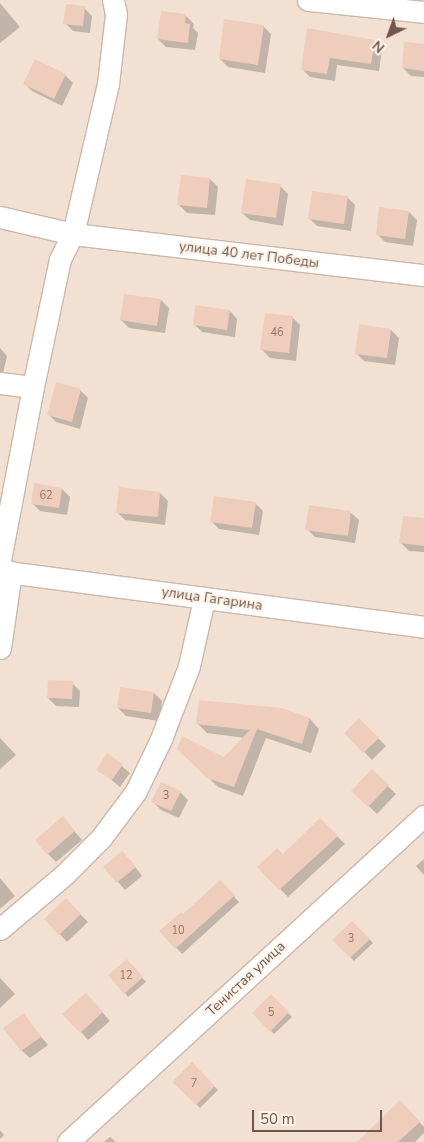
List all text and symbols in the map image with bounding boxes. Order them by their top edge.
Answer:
north arrow [364,10,414,60]
text: N [368,36,389,57]
street label: улица 40 лет Победы [178,238,320,272]
house number: 46 [270,326,284,340]
house number: 62 [39,489,53,503]
street label: улица Гагарина [160,584,264,614]
house number: 3 [163,789,169,803]
house number: 10 [171,924,185,938]
house number: 3 [348,932,354,946]
street label: Тенистая улица [203,938,289,1020]
house number: 12 [119,969,133,983]
house number: 5 [268,1006,274,1020]
house number: 7 [191,1077,197,1091]
scale bar [254,1100,384,1132]
text: 50 m [260,1109,295,1129]

